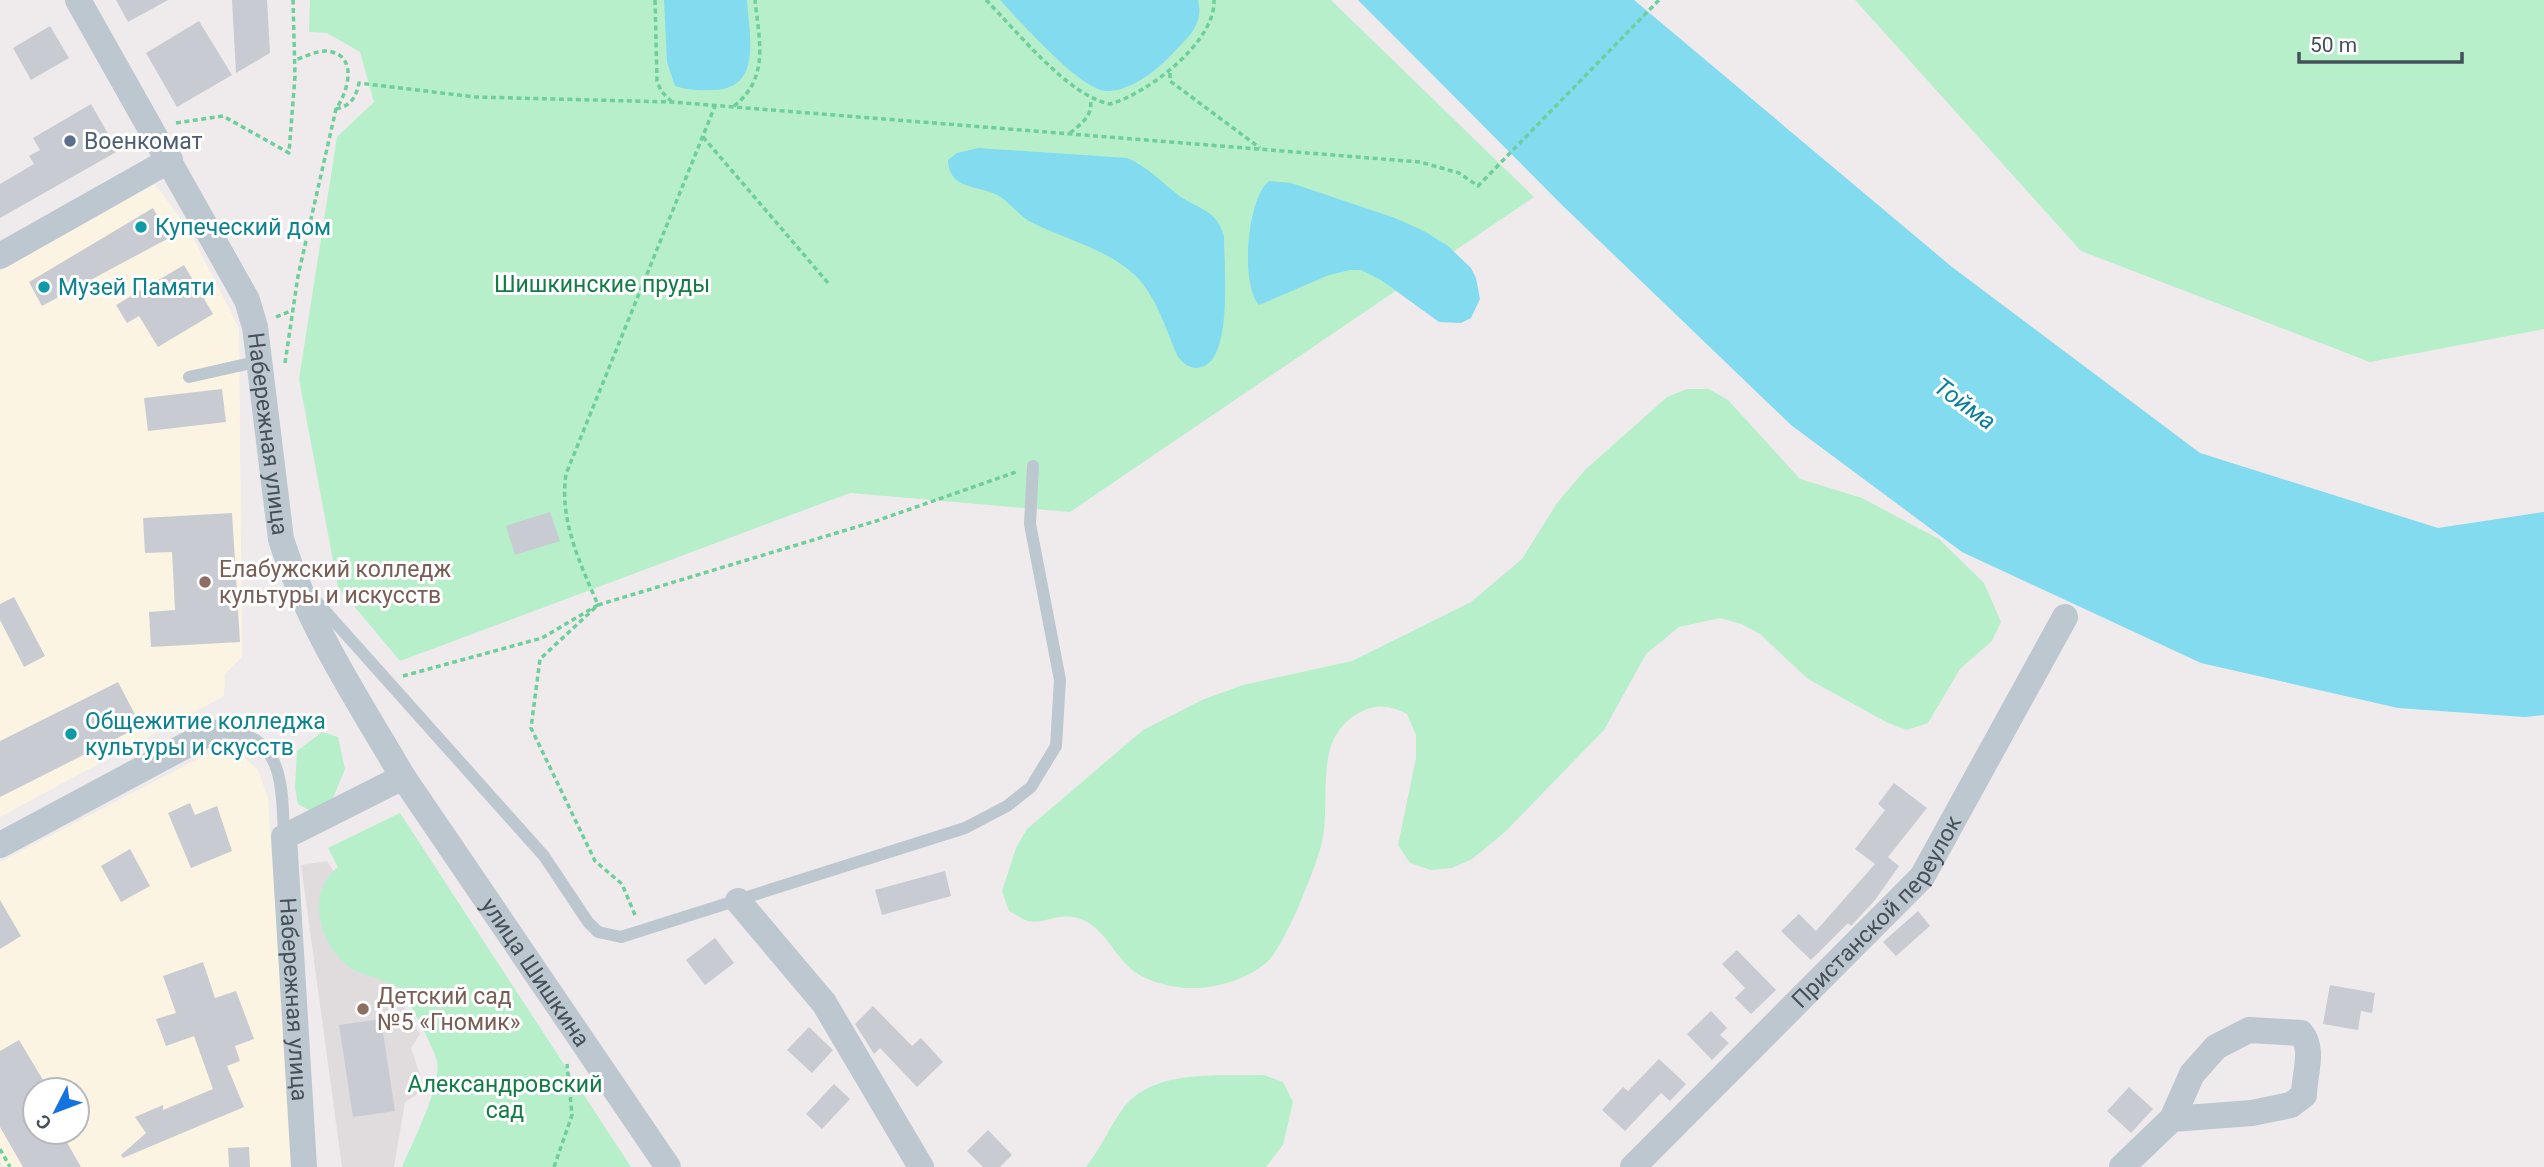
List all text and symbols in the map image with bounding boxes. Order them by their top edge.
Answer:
scale bar [2299,21,2462,65]
text: 50 m [2310,33,2357,57]
place label: Военкомат [84,128,203,155]
marker: Военкомат [62,133,78,149]
place label: Купеческий дом [155,214,331,241]
marker: Купеческий дом [133,219,149,235]
park label: Шишкинские пруды [494,271,710,298]
place label: Музей Памяти [58,274,215,301]
marker: Музей Памяти [36,279,52,295]
street label: Набережная улица [242,331,294,537]
water label: Тойма [1929,372,2001,436]
place label: Елабужский колледж культуры и искусств [219,556,451,609]
marker: Елабужский колледж культуры и искусств [197,574,213,590]
place label: Общежитие колледжа культуры и скусств [85,708,326,761]
marker: Общежитие колледжа культуры и скусств [63,726,79,742]
street label: Пристанской переулок [1786,810,1967,1013]
street label: улица Шишкина [476,893,596,1052]
street label: Набережная улица [274,897,313,1102]
place label: Детский сад №5 «Гномик» [377,983,521,1036]
marker: Детский сад №5 «Гномик» [355,1001,371,1017]
park label: Александровский сад [408,1071,602,1124]
north arrow [21,1076,91,1146]
text: С [31,1110,56,1134]

